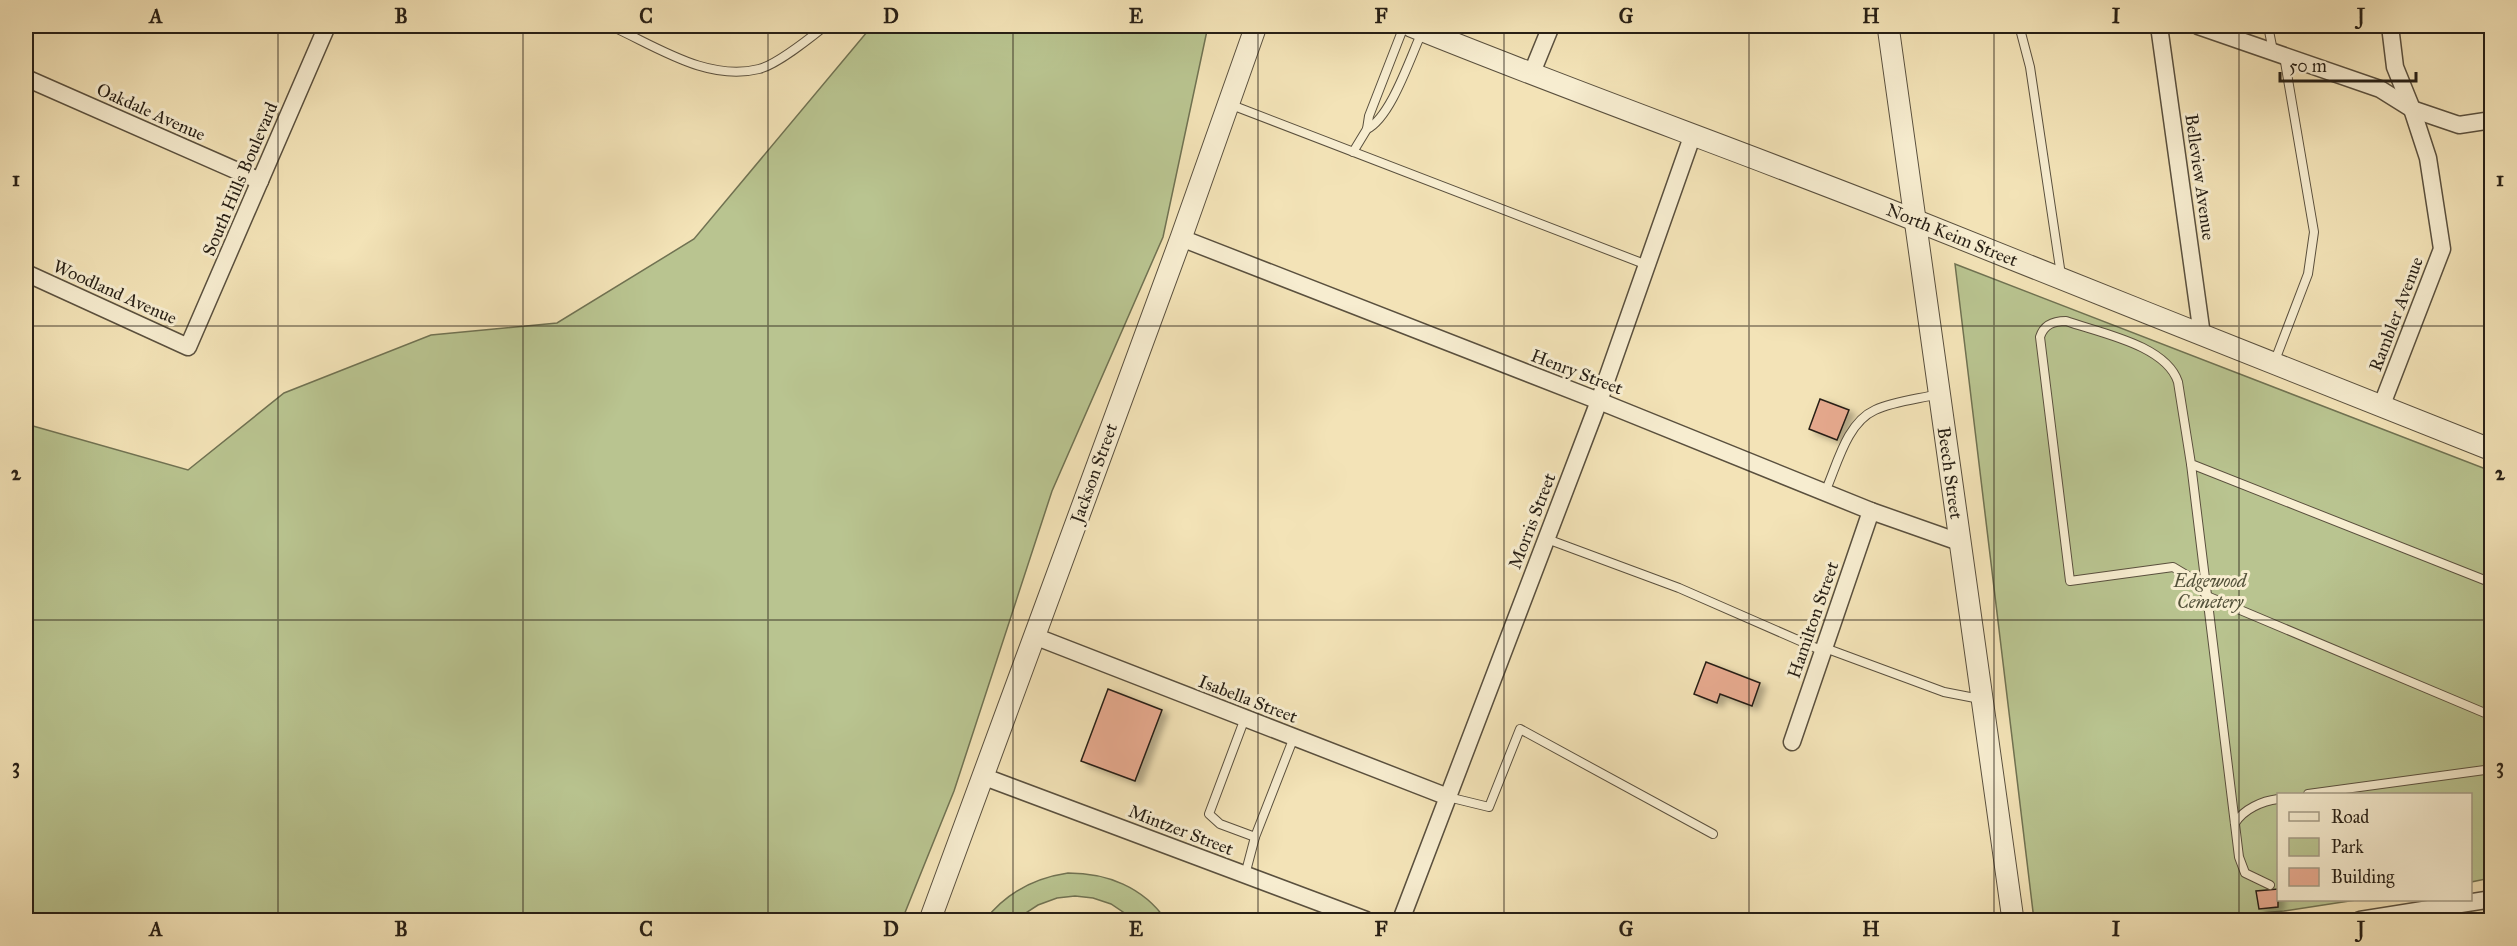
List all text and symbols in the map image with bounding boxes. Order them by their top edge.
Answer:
text: A [147,4,163,28]
text: B [394,4,408,28]
text: C [639,4,653,28]
text: D [883,4,899,28]
text: E [1129,4,1144,28]
text: F [1374,4,1388,28]
text: G [1619,4,1634,28]
text: H [1862,4,1880,28]
text: I [2112,4,2121,28]
text: J [2354,4,2366,30]
scale bar [2280,45,2416,83]
text: 50 m [2289,55,2327,77]
street label: Oakdale Avenue [93,78,209,146]
street label: South Hills Boulevard [198,99,282,259]
street label: Belleview Avenue [2180,112,2220,242]
text: 1 [12,167,20,191]
text: 1 [2496,167,2504,191]
street label: North Keim Street [1883,199,2022,272]
street label: Rambler Avenue [2364,254,2428,374]
street label: Woodland Avenue [50,255,180,329]
street label: Henry Street [1528,344,1627,400]
street label: Jackson Street [1065,420,1123,528]
street label: Beech Street [1933,425,1967,521]
text: 2 [11,461,22,485]
text: 2 [2495,461,2506,485]
street label: Morris Street [1504,469,1561,572]
street label: Hamilton Street [1783,558,1843,681]
park label: Edgewood Cemetery [2173,570,2248,613]
street label: Isabella Street [1196,670,1301,728]
text: 3 [12,754,20,779]
text: 3 [2496,754,2504,779]
legend [2277,793,2472,901]
street label: Mintzer Street [1125,800,1237,860]
text: Road [2331,806,2369,828]
text: Park [2331,836,2364,858]
text: Building [2331,866,2395,889]
text: A [147,917,163,941]
text: B [394,917,408,941]
text: C [639,917,653,941]
text: D [883,917,899,941]
text: E [1129,917,1144,941]
text: F [1374,917,1388,941]
text: G [1619,917,1634,941]
text: H [1862,917,1880,941]
text: I [2112,917,2121,941]
text: J [2354,917,2366,943]

